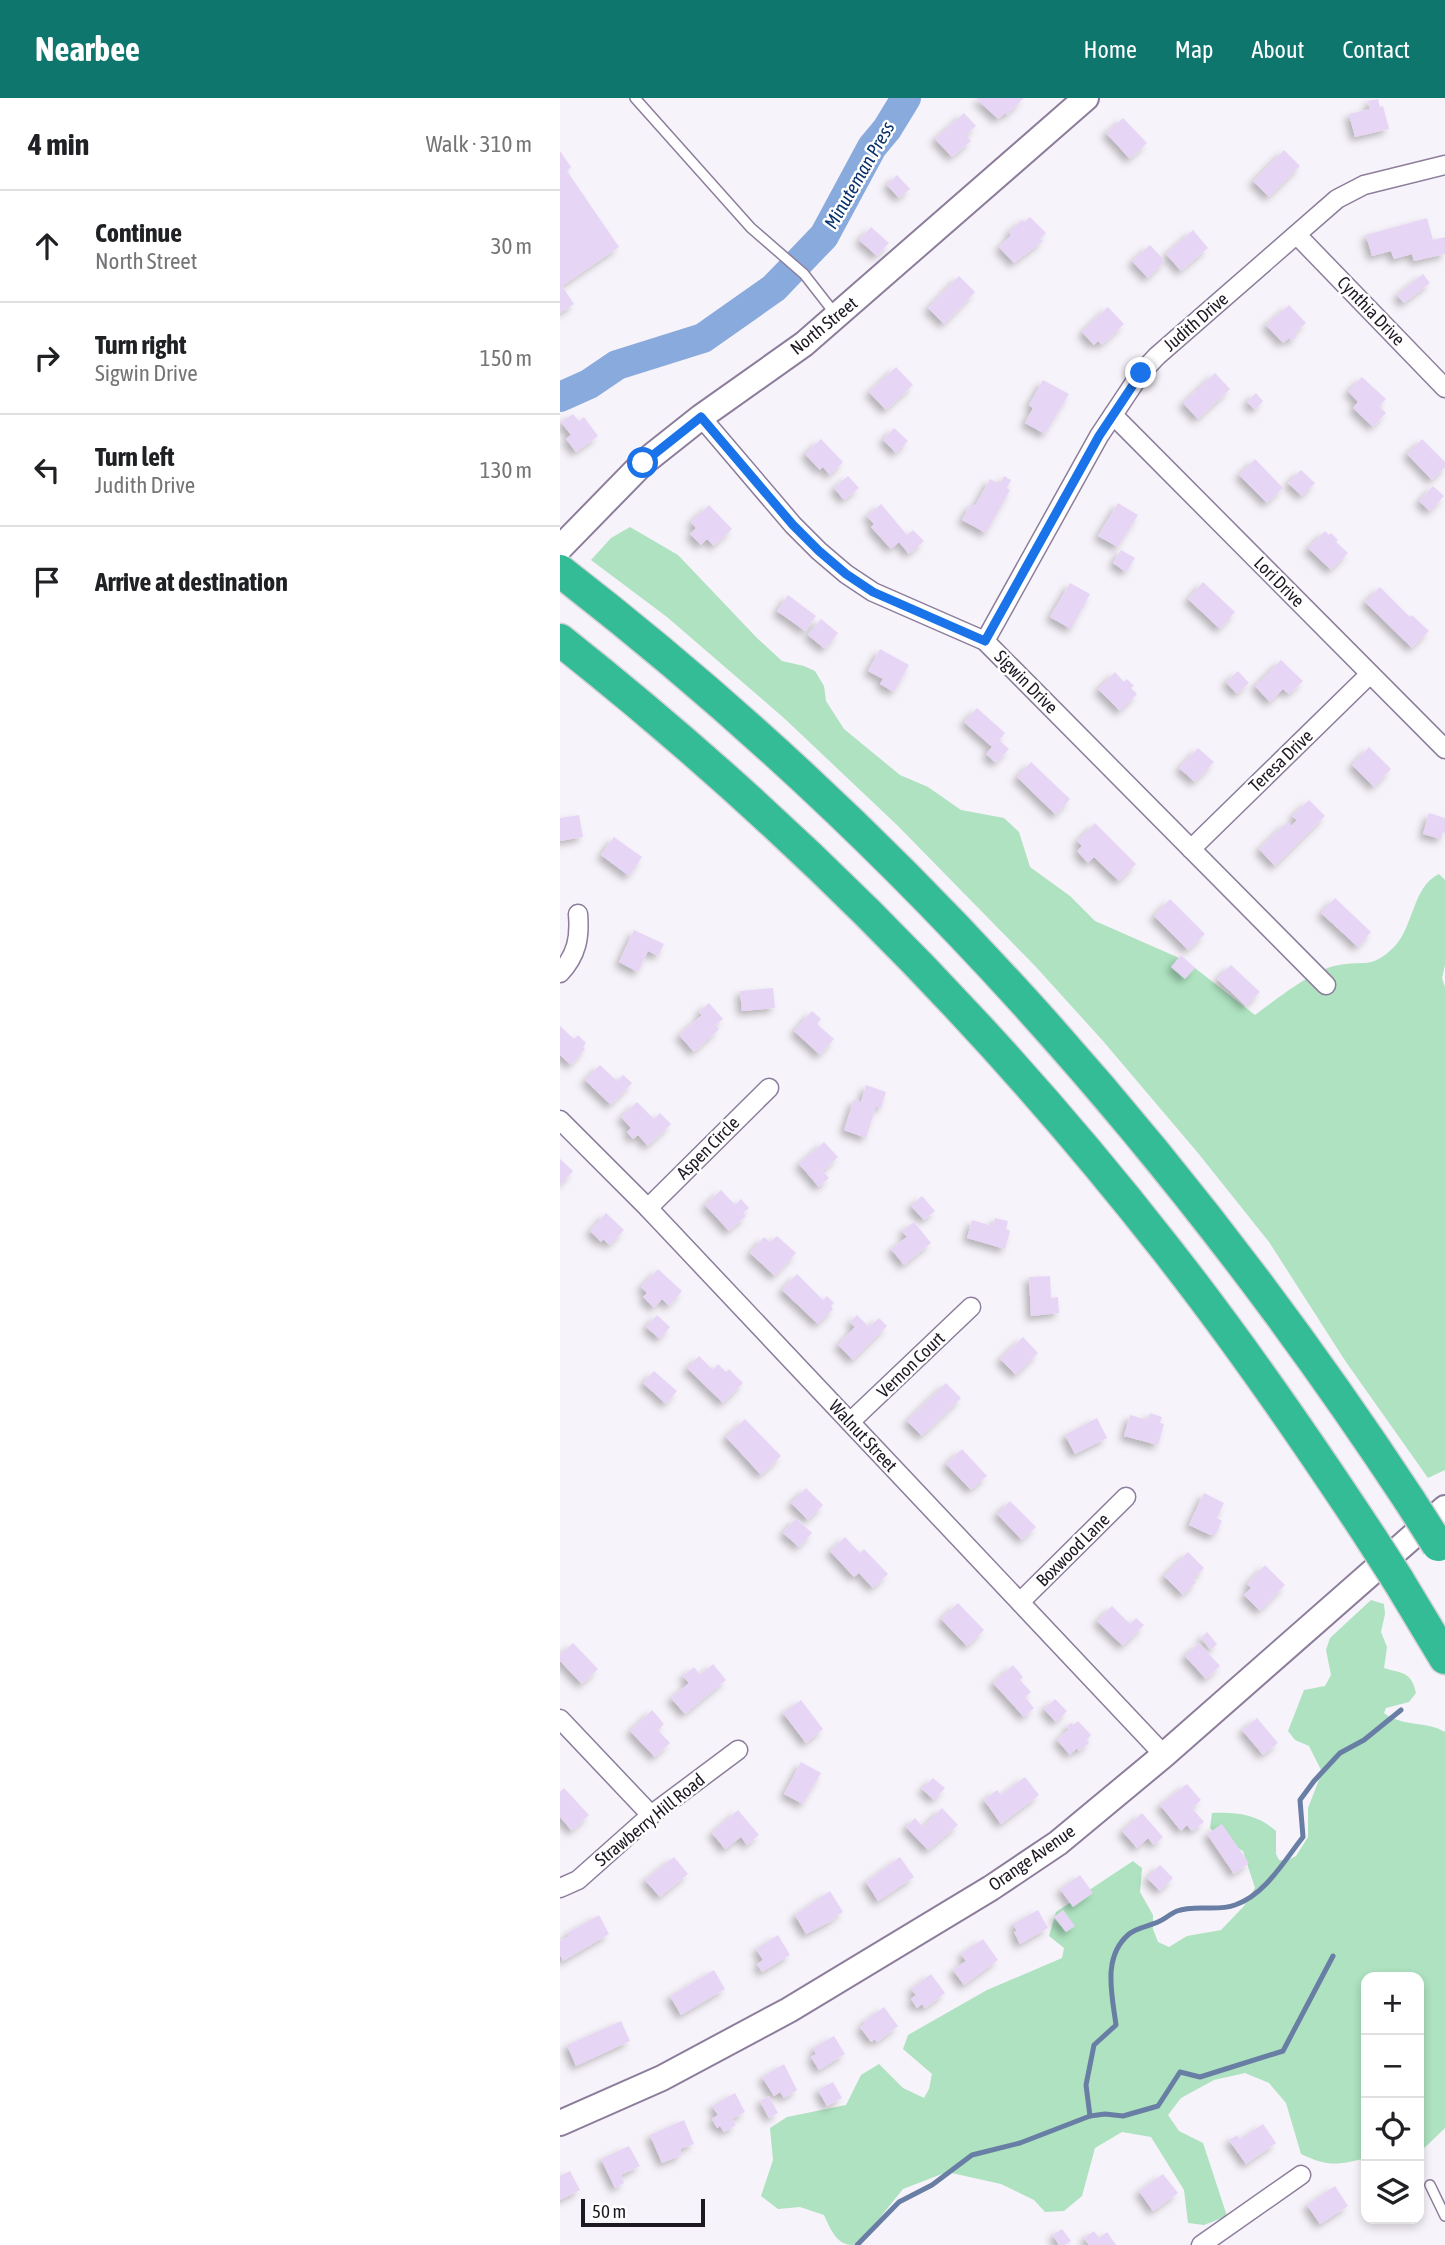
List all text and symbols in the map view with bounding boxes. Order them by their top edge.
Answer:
text: Nearbee [35,30,140,68]
text: Home [1083,36,1137,63]
text: Map [1175,36,1213,63]
text: About [1251,36,1304,63]
text: Contact [1342,36,1410,63]
water label: Minuteman Press [819,117,899,233]
text: 4 min [28,127,89,161]
text: Walk · 310 m [426,131,532,157]
text: Continue [95,218,182,248]
icon: ahead [28,227,66,265]
text: 30 m [491,233,532,259]
text: North Street [95,248,197,274]
street label: Cynthia Drive [1333,272,1410,350]
street label: Judith Drive [1159,288,1232,355]
street label: North Street [786,292,861,359]
text: Turn right [95,330,186,360]
icon: right [28,339,66,377]
text: 150 m [480,345,532,371]
route end [1125,357,1156,388]
text: Sigwin Drive [95,360,198,386]
text: Turn left [95,442,175,472]
route start [627,447,658,478]
icon: left [28,451,66,489]
text: 130 m [480,457,532,483]
text: Judith Drive [95,472,195,498]
street label: Lori Drive [1250,552,1309,611]
icon: arrive [28,563,66,601]
text: Arrive at destination [95,567,288,597]
street label: Sigwin Drive [990,646,1062,718]
street label: Teresa Drive [1244,725,1317,796]
street label: Aspen Circle [672,1112,743,1183]
street label: Vernon Court [873,1327,949,1402]
street label: Walnut Street [825,1396,902,1476]
street label: Boxwood Lane [1032,1509,1114,1591]
street label: Strawberry Hill Road [591,1769,709,1870]
street label: Orange Avenue [985,1820,1079,1895]
map controls [1361,1972,1424,2224]
button: + [1361,1972,1424,2035]
button: − [1361,2035,1424,2098]
button: locate [1361,2098,1424,2161]
button: layers [1361,2161,1424,2224]
scale bar [581,2196,705,2228]
text: 50 m [592,2200,626,2222]

